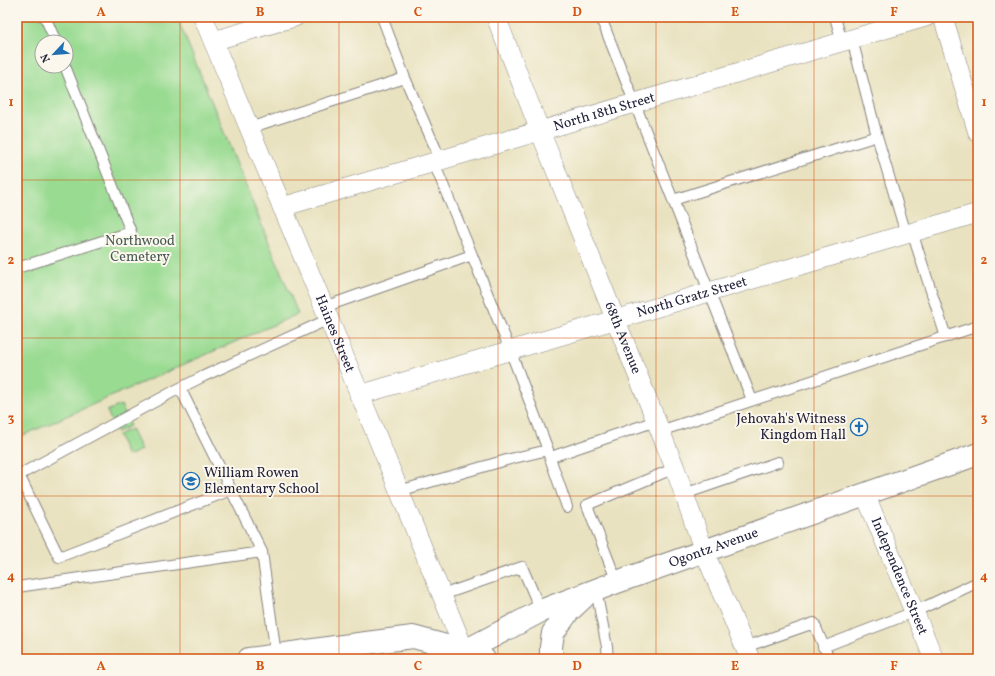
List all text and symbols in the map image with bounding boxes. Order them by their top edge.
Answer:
text: A [96,4,106,22]
text: B [256,4,265,22]
text: C [414,4,422,22]
text: D [572,4,582,22]
text: E [731,4,739,22]
text: F [890,4,898,22]
north arrow [34,34,74,74]
text: N [38,51,55,65]
street label: North 18th Street [551,88,657,136]
text: 1 [8,94,14,112]
text: 1 [981,94,987,112]
park label: Northwood Cemetery [105,232,175,267]
text: 2 [8,252,15,270]
text: 2 [981,252,988,270]
street label: North Gratz Street [634,272,749,322]
street label: Haines Street [310,292,359,375]
street label: 68th Avenue [600,299,646,377]
text: 3 [8,410,15,428]
place label: Jehovah's Witness Kingdom Hall [736,410,846,445]
text: 3 [981,410,988,428]
church icon: Jehovah's Witness Kingdom Hall [849,417,869,437]
place label: William Rowen Elementary School [204,464,319,499]
school or university icon: William Rowen Elementary School [181,471,201,491]
street label: Independence Street [866,514,932,638]
street label: Ogontz Avenue [666,523,761,572]
text: 4 [7,568,15,586]
text: 4 [980,568,988,586]
text: A [96,658,106,676]
text: B [256,658,265,676]
text: C [414,658,422,676]
text: D [572,658,582,676]
text: E [731,658,739,676]
text: F [890,658,898,676]

